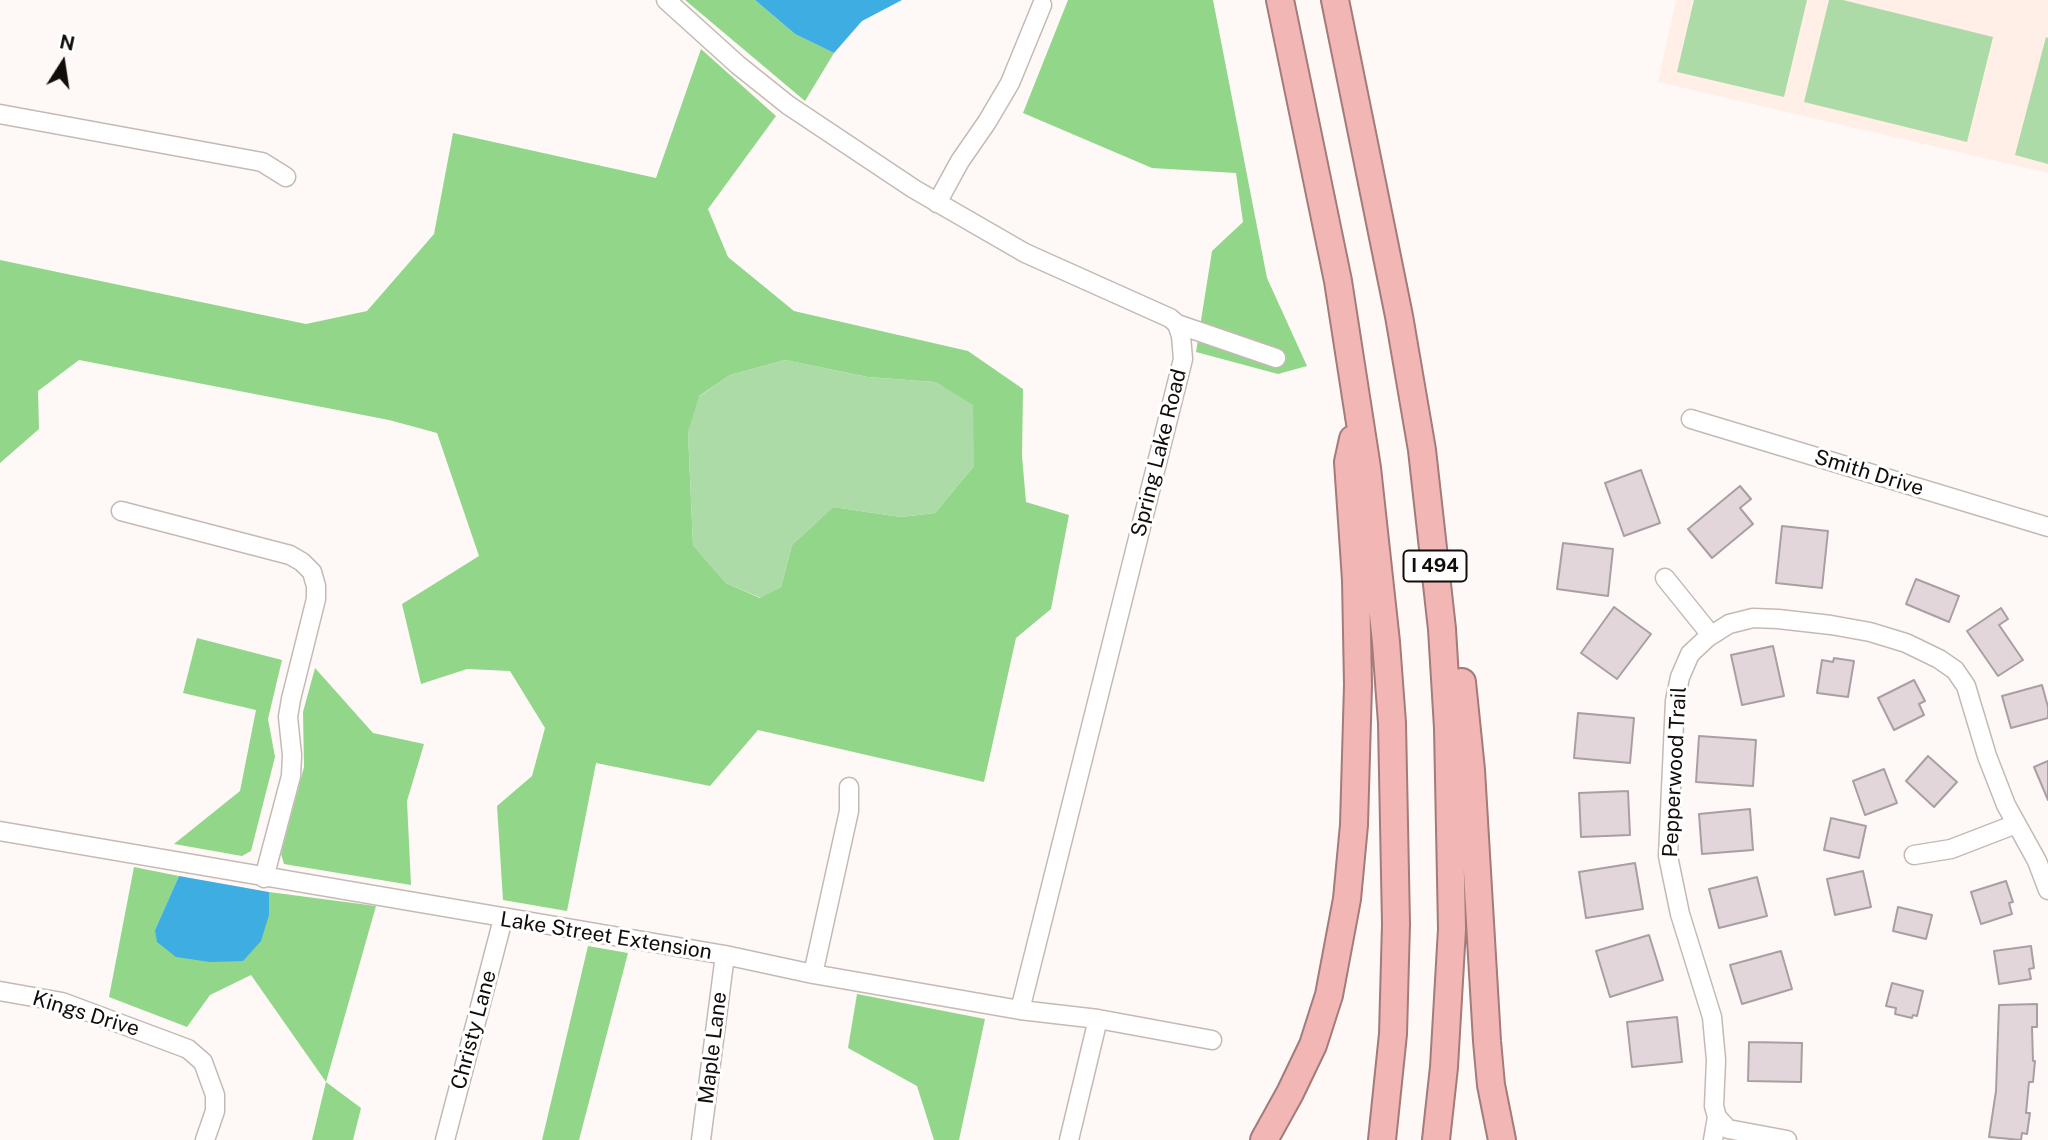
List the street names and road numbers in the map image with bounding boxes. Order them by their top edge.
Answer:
street label: Spring Lake Road [1126,367,1192,539]
street label: Smith Drive [1811,444,1927,502]
road number: I 494 [1404,551,1466,582]
street label: Pepperwood Trail [1658,686,1692,858]
street label: Lake Street Extension [498,907,714,965]
street label: Christy Lane [446,968,502,1092]
street label: Kings Drive [30,986,142,1042]
street label: Maple Lane [694,990,732,1106]

